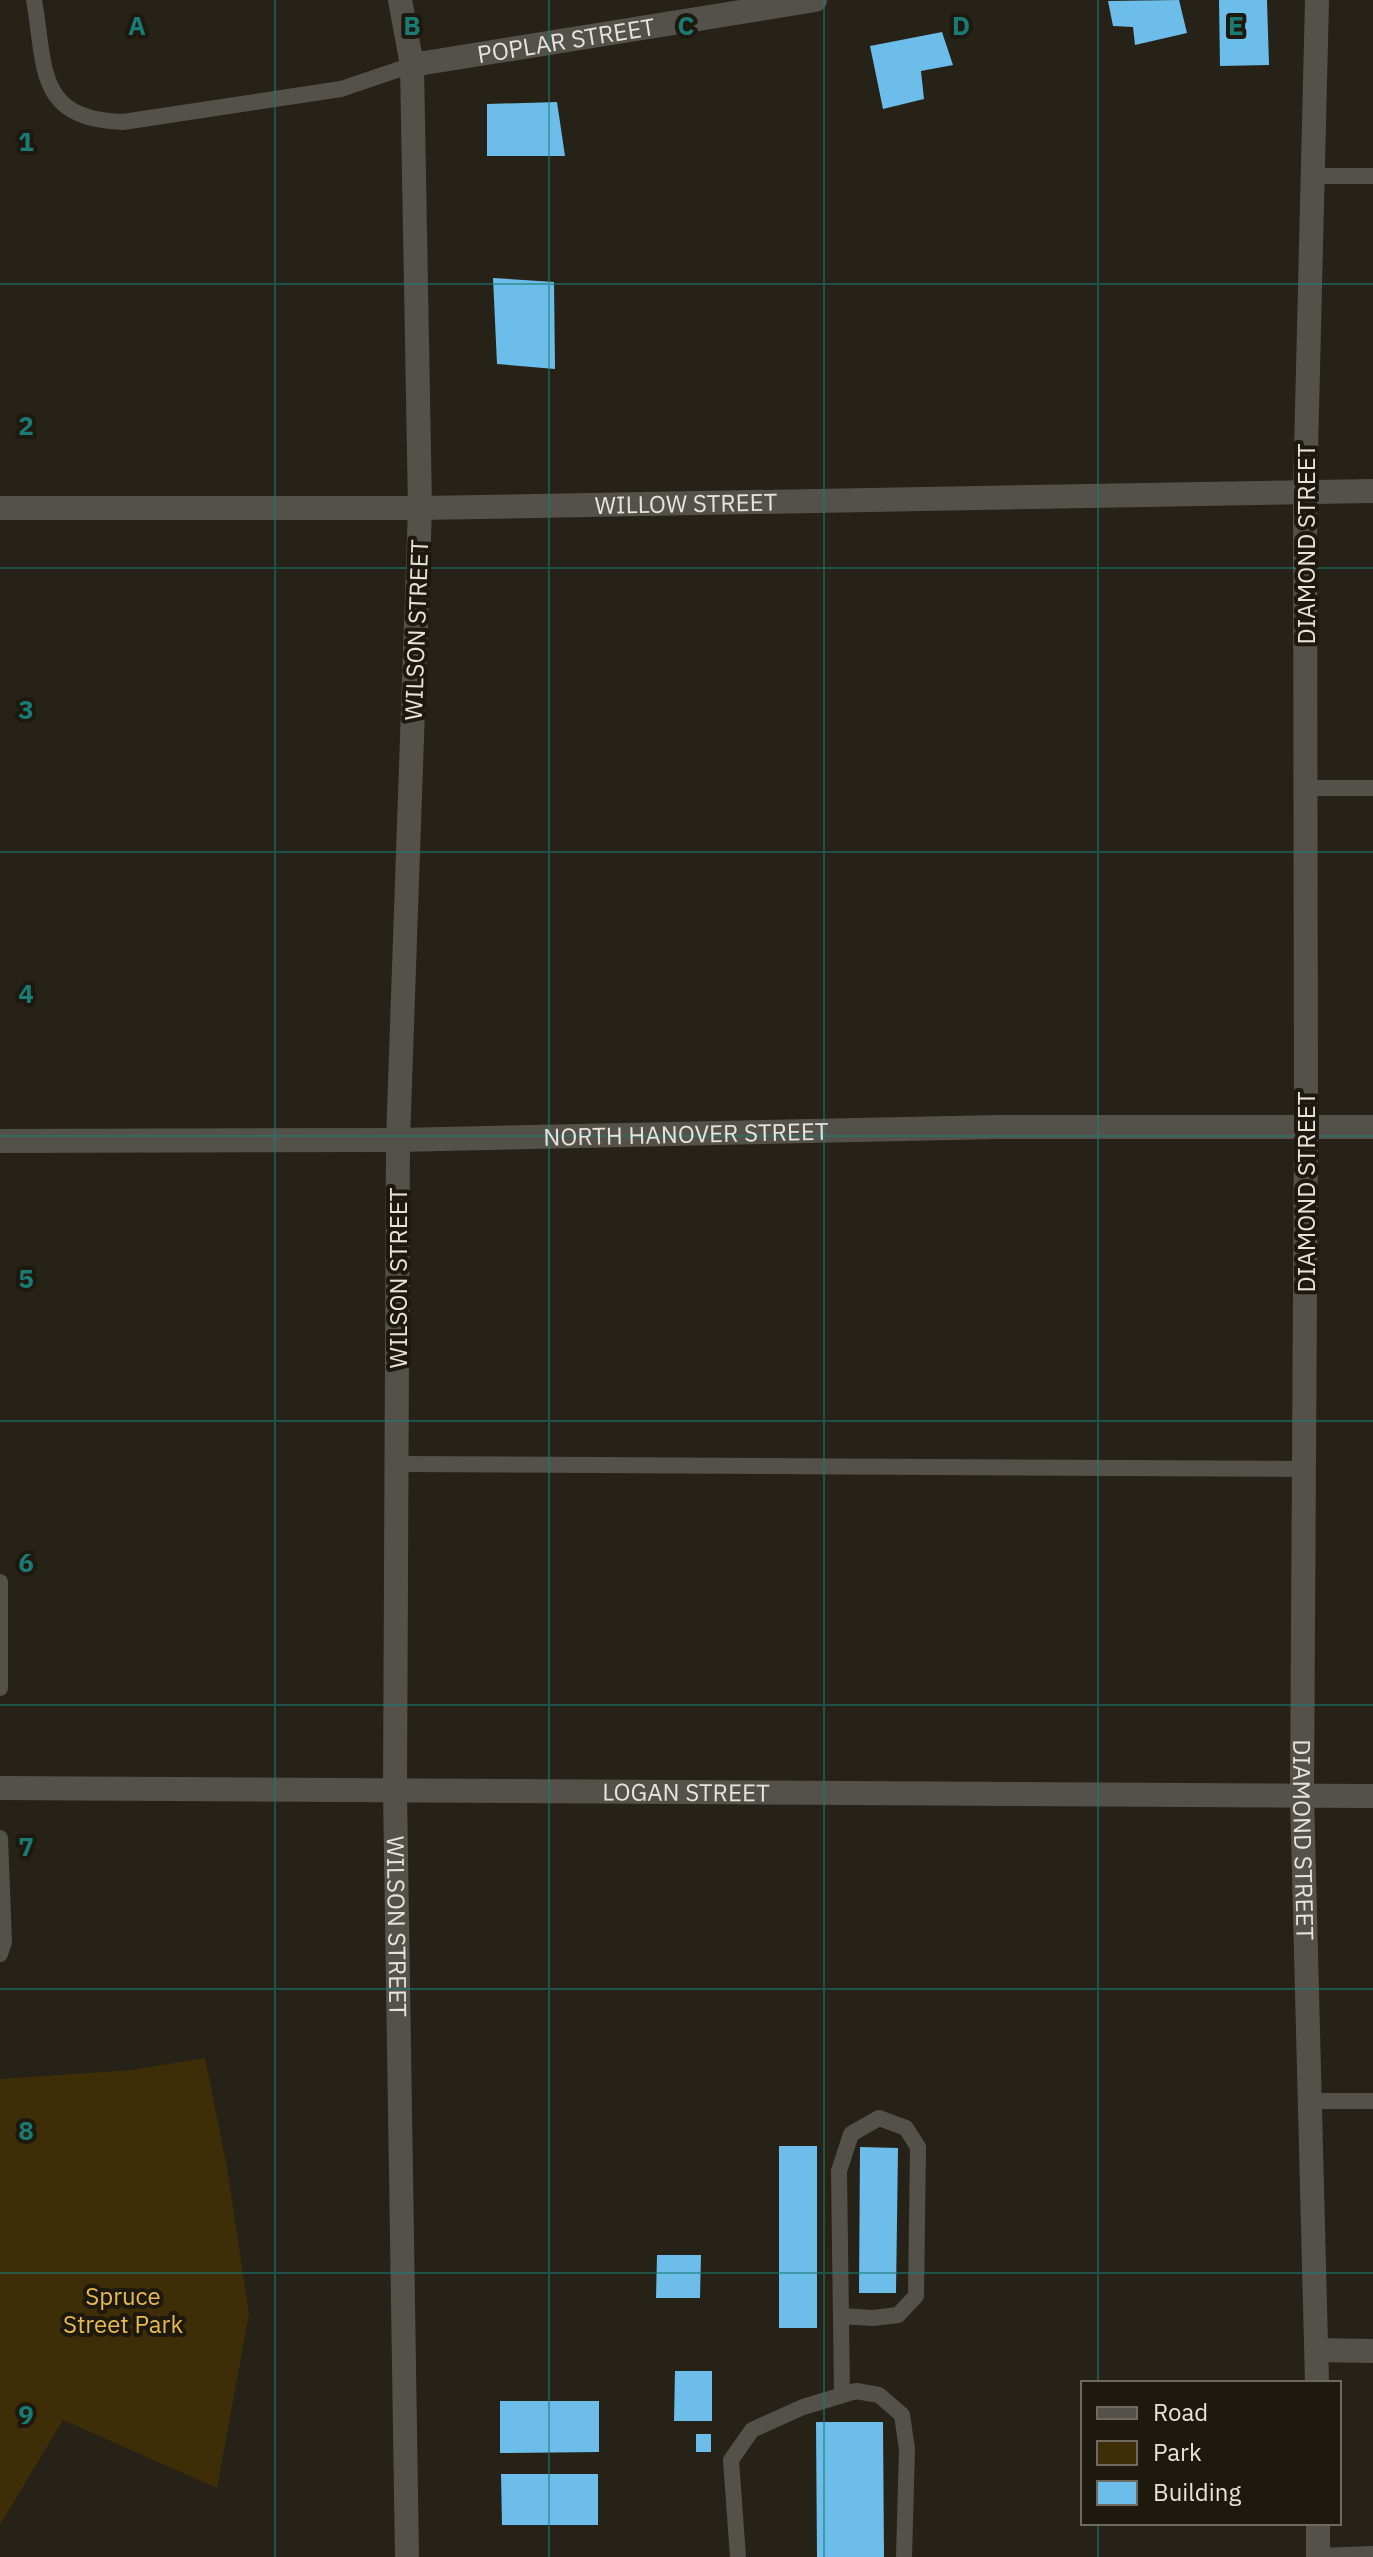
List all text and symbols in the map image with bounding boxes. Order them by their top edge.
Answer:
text: A [128,8,146,42]
text: B [403,8,421,42]
text: C [678,8,695,42]
text: D [952,8,970,42]
text: E [1228,8,1244,42]
street label: POPLAR STREET [475,10,657,70]
text: 1 [18,124,34,158]
text: 2 [18,408,34,442]
street label: DIAMOND STREET [1290,443,1322,644]
street label: WILLOW STREET [594,486,778,521]
street label: WILSON STREET [397,539,435,721]
text: 3 [18,692,34,726]
text: 4 [18,976,34,1010]
street label: DIAMOND STREET [1290,1091,1322,1292]
street label: NORTH HANOVER STREET [543,1115,829,1153]
street label: WILSON STREET [382,1187,414,1369]
text: 5 [18,1261,34,1295]
text: 6 [18,1545,34,1579]
street label: DIAMOND STREET [1286,1739,1322,1941]
street label: LOGAN STREET [602,1776,770,1808]
text: 7 [18,1829,34,1863]
street label: WILSON STREET [380,1836,415,2017]
text: 8 [18,2113,34,2147]
park label: Spruce Street Park [63,2280,183,2340]
legend [1081,2381,1341,2525]
text: Road [1153,2396,1208,2428]
text: 9 [18,2397,34,2431]
text: Park [1153,2436,1202,2468]
text: Building [1153,2476,1241,2508]

